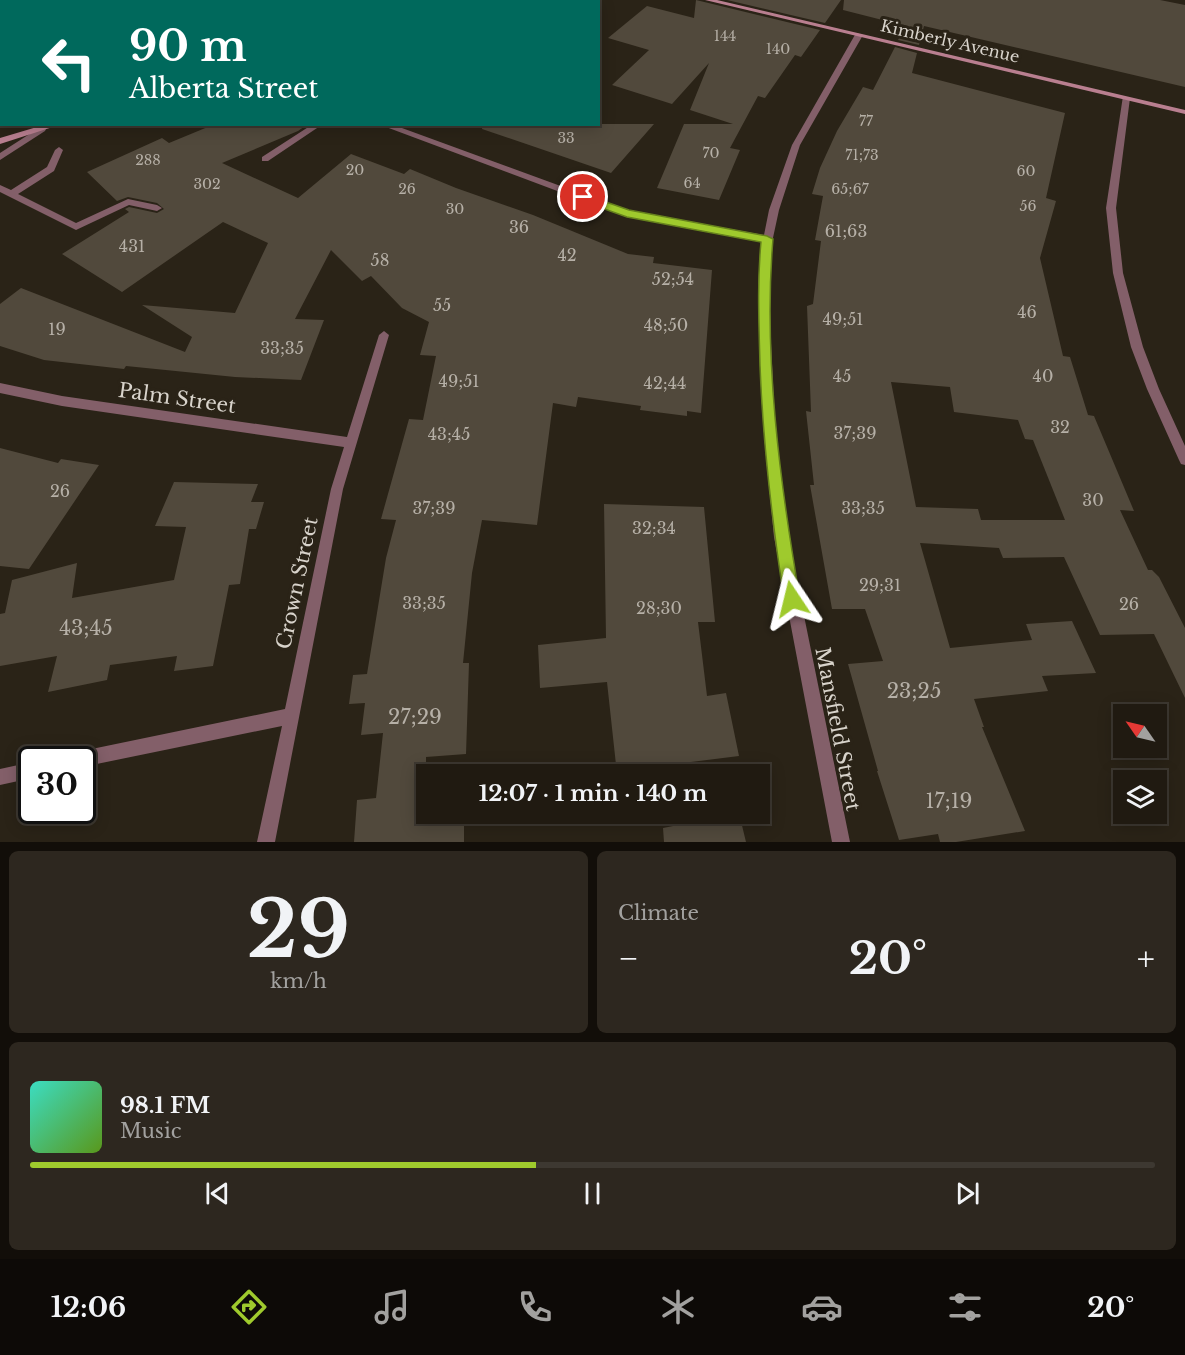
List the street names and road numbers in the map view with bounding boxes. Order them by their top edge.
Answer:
street label: Kimberly Avenue [879,15,1021,67]
street label: Palm Street [117,378,238,418]
street label: Crown Street [271,514,323,651]
street label: Mansfield Street [810,645,866,813]

